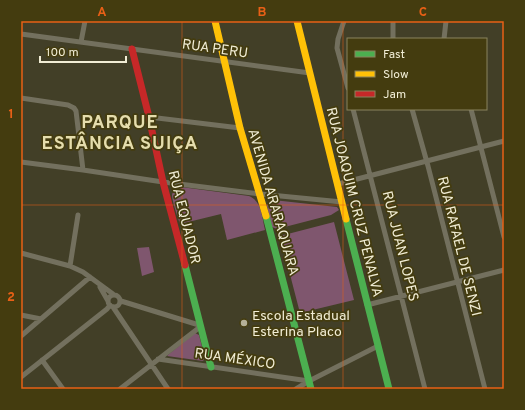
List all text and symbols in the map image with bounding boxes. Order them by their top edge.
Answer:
text: A [97,5,107,21]
text: B [258,5,267,21]
text: C [419,5,427,21]
street label: RUA PERU [181,36,249,63]
scale bar [40,38,126,64]
legend [347,38,487,110]
text: 100 m [46,45,79,61]
text: Fast [383,47,405,63]
text: Slow [383,67,409,83]
text: Jam [383,87,406,103]
street label: RUA JOAQUIM CRUZ PENALVA [322,106,385,299]
text: 1 [8,107,14,123]
district label: PARQUE ESTÂNCIA SUIÇA [42,112,198,156]
street label: AVENIDA ARARAQUARA [243,127,302,278]
street label: RUA EQUADOR [164,169,203,266]
street label: RUA RAFAEL DE SENZI [433,175,484,318]
street label: RUA JUAN LOPES [378,189,421,303]
text: 2 [7,290,15,306]
place label: Escola Estadual Esterina Placo [252,308,350,341]
marker: Escola Estadual Esterina Placo [239,318,249,328]
street label: RUA MÉXICO [193,344,276,374]

